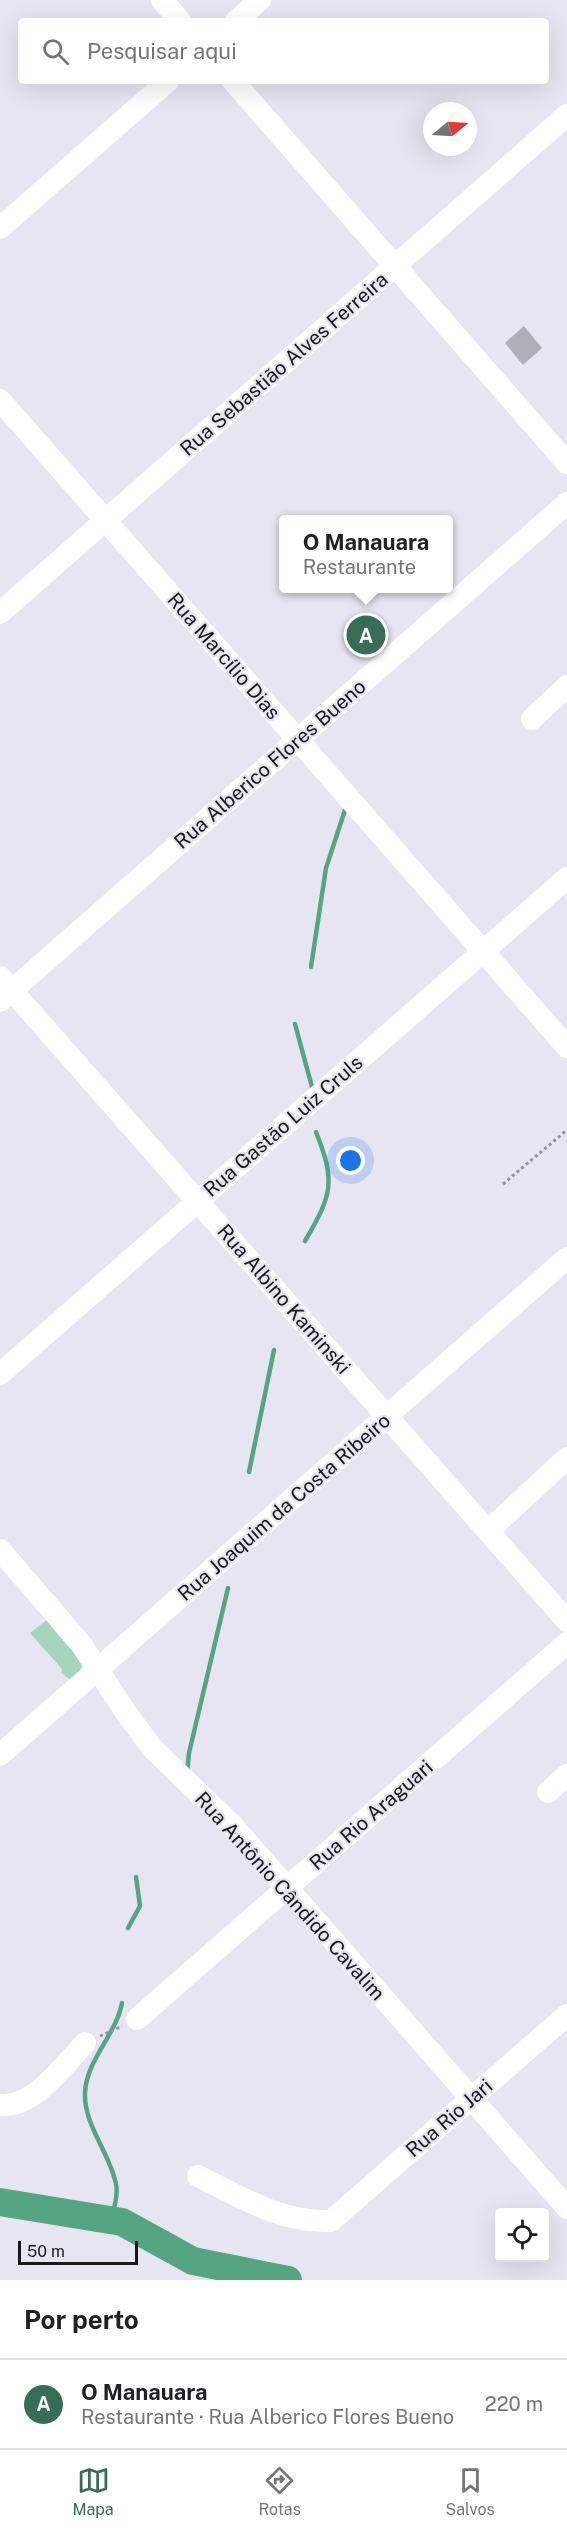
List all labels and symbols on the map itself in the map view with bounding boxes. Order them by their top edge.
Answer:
north arrow [423,102,477,156]
street label: Rua Sebastião Alves Ferreira [175,267,393,461]
street label: Rua Marcílio Dias [163,588,285,724]
pin: A [346,612,386,658]
street label: Rua Alberico Flores Bueno [169,674,371,854]
street label: Rua Gastão Luiz Cruls [198,1050,368,1202]
your location [336,1146,365,1175]
street label: Rua Albino Kaminski [213,1219,355,1379]
street label: Rua Joaquim da Costa Ribeiro [173,1408,395,1606]
street label: Rua Rio Araguari [304,1755,438,1875]
street label: Rua Antônio Cândido Cavalim [190,1787,390,2005]
street label: Rua Rio Jari [401,2074,497,2162]
scale bar [18,2238,138,2266]

